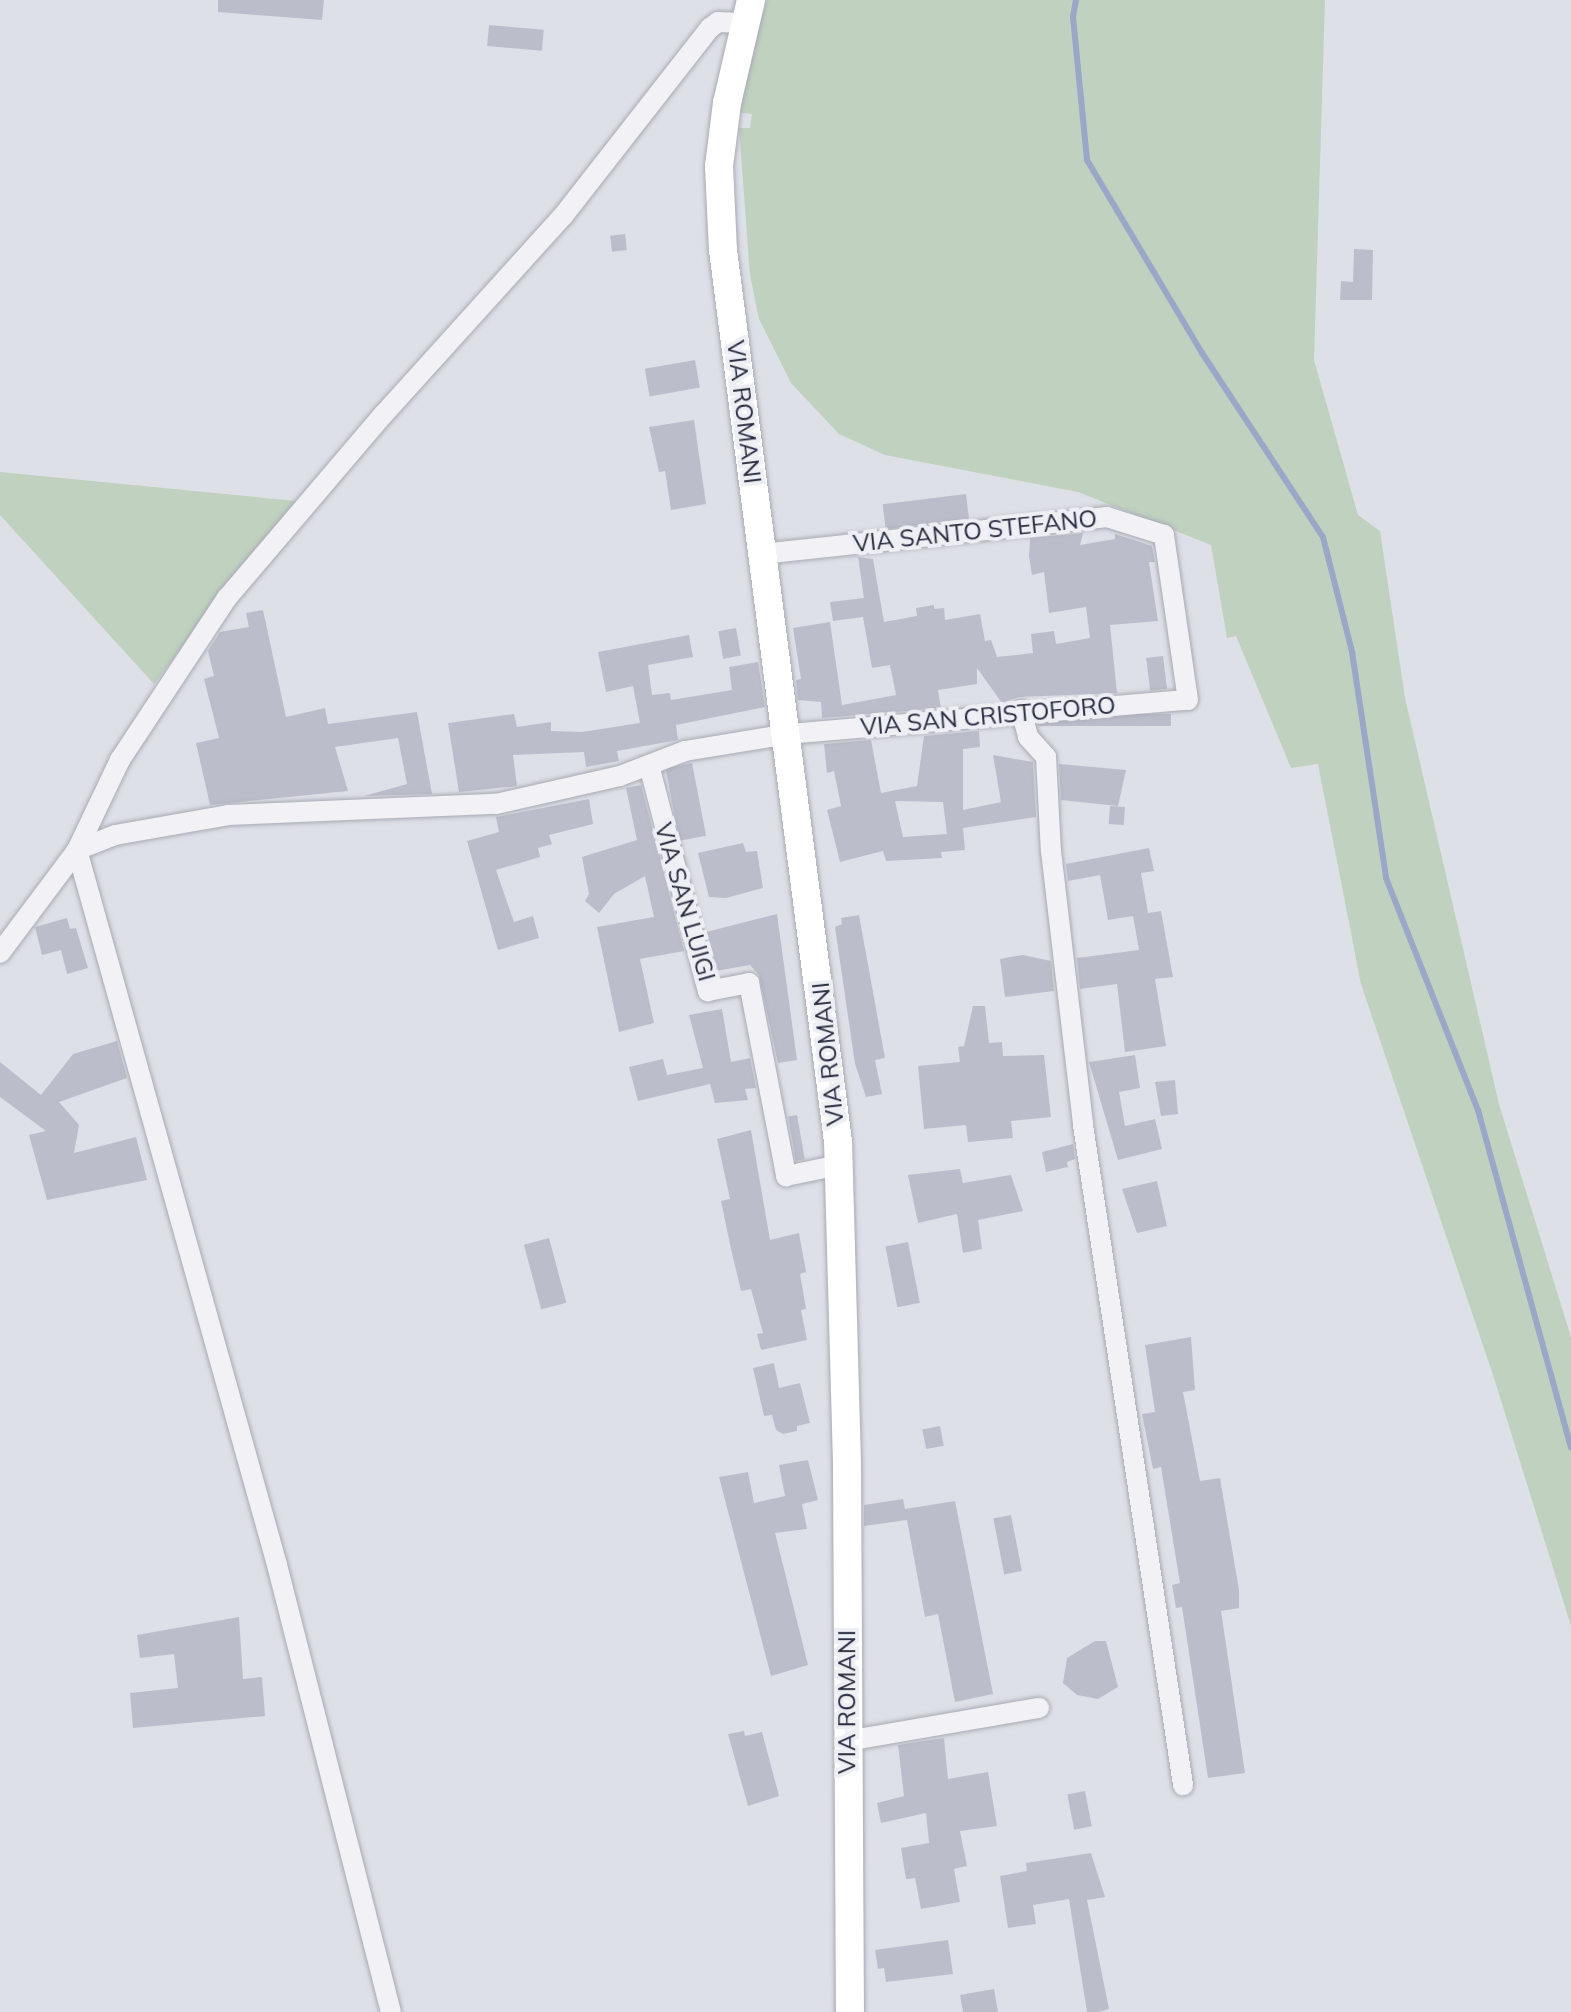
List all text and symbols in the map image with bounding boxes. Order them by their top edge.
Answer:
street label: VIA ROMANI [721,339,767,485]
street label: VIA SANTO STEFANO [852,504,1098,558]
street label: VIA SAN CRISTOFORO [859,690,1117,742]
street label: VIA SAN LUIGI [649,819,721,985]
street label: VIA ROMANI [806,981,850,1127]
street label: VIA ROMANI [833,1630,861,1774]

